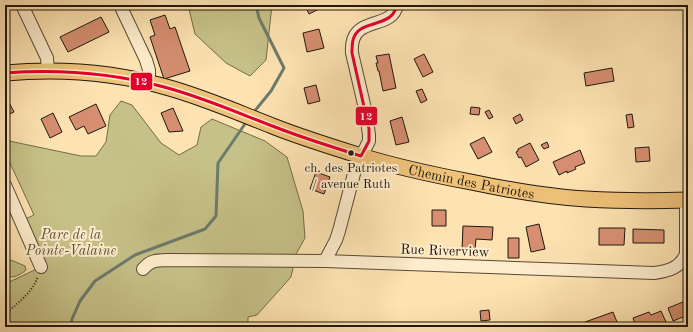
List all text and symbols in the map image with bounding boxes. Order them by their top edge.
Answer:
line badge: 12 [130,72,153,91]
text: 12 [135,77,147,88]
line badge: 12 [355,106,378,126]
text: 12 [360,112,372,123]
marker: ch. des Patriotes / avenue Ruth [346,148,356,158]
place label: ch. des Patriotes / avenue Ruth [305,162,398,191]
street label: Chemin des Patriotes [407,163,535,202]
park label: Parc de la Pointe-Valaine [25,228,117,258]
street label: Rue Riverview [400,242,490,260]

